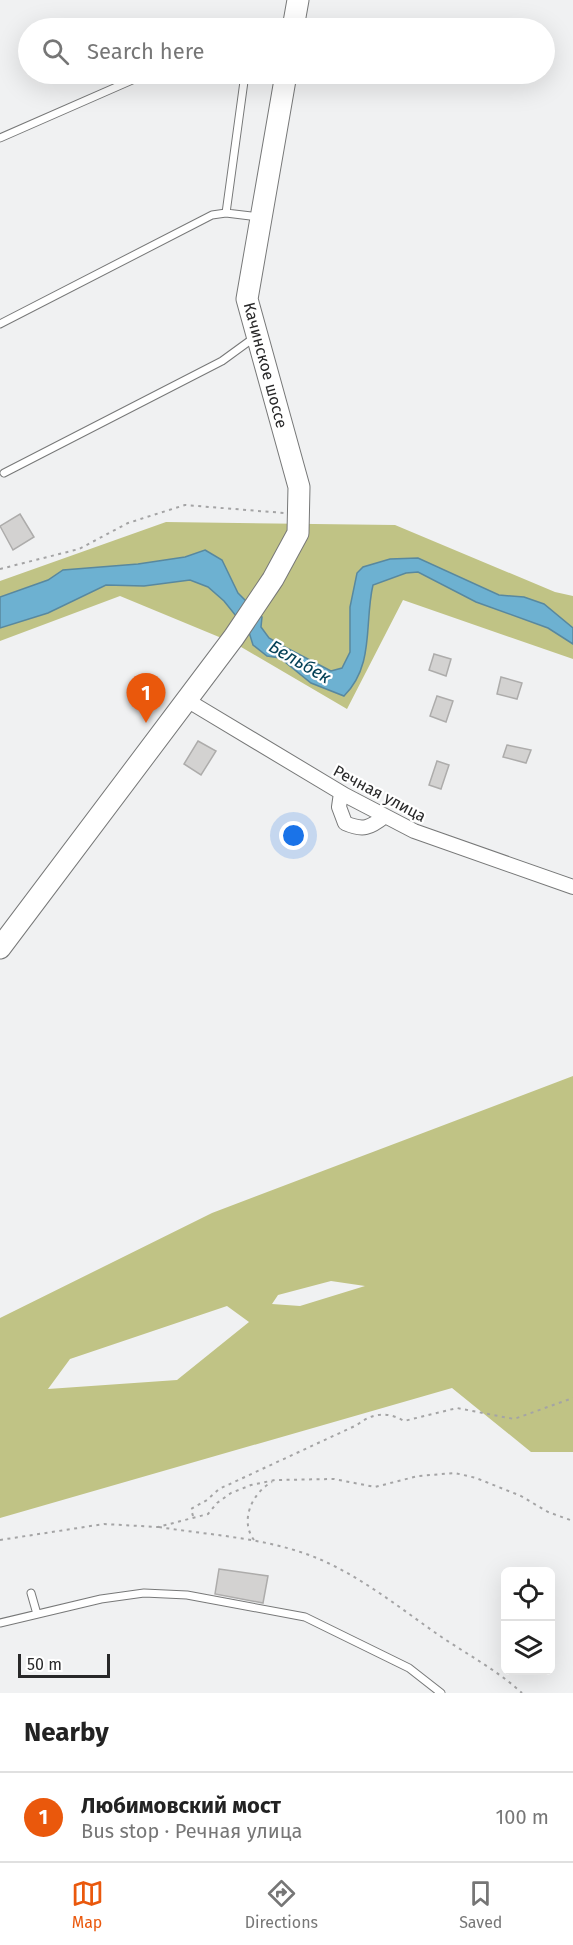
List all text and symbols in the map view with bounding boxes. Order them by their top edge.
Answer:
search box [18,18,555,84]
icon: search [39,35,72,68]
text: Search here [87,38,205,65]
street label: Качинское шоссе [240,300,291,430]
water label: Бельбек [265,635,335,689]
pin: 1 [126,674,166,723]
street label: Речная улица [330,761,429,826]
your location [279,821,308,850]
map controls [501,1567,555,1675]
button: locate [501,1567,555,1621]
button: layers [501,1621,555,1675]
scale bar [18,1651,110,1678]
text: 50 m [27,1655,62,1674]
text: Nearby [24,1717,109,1748]
text: Любимовский мост [81,1792,281,1819]
text: 1 [39,1805,48,1829]
text: 100 m [496,1805,549,1829]
text: Bus stop · Речная улица [81,1819,302,1843]
tab: Map [71,1877,104,1932]
tab: Directions [245,1877,318,1932]
tab: Saved [459,1877,502,1932]

